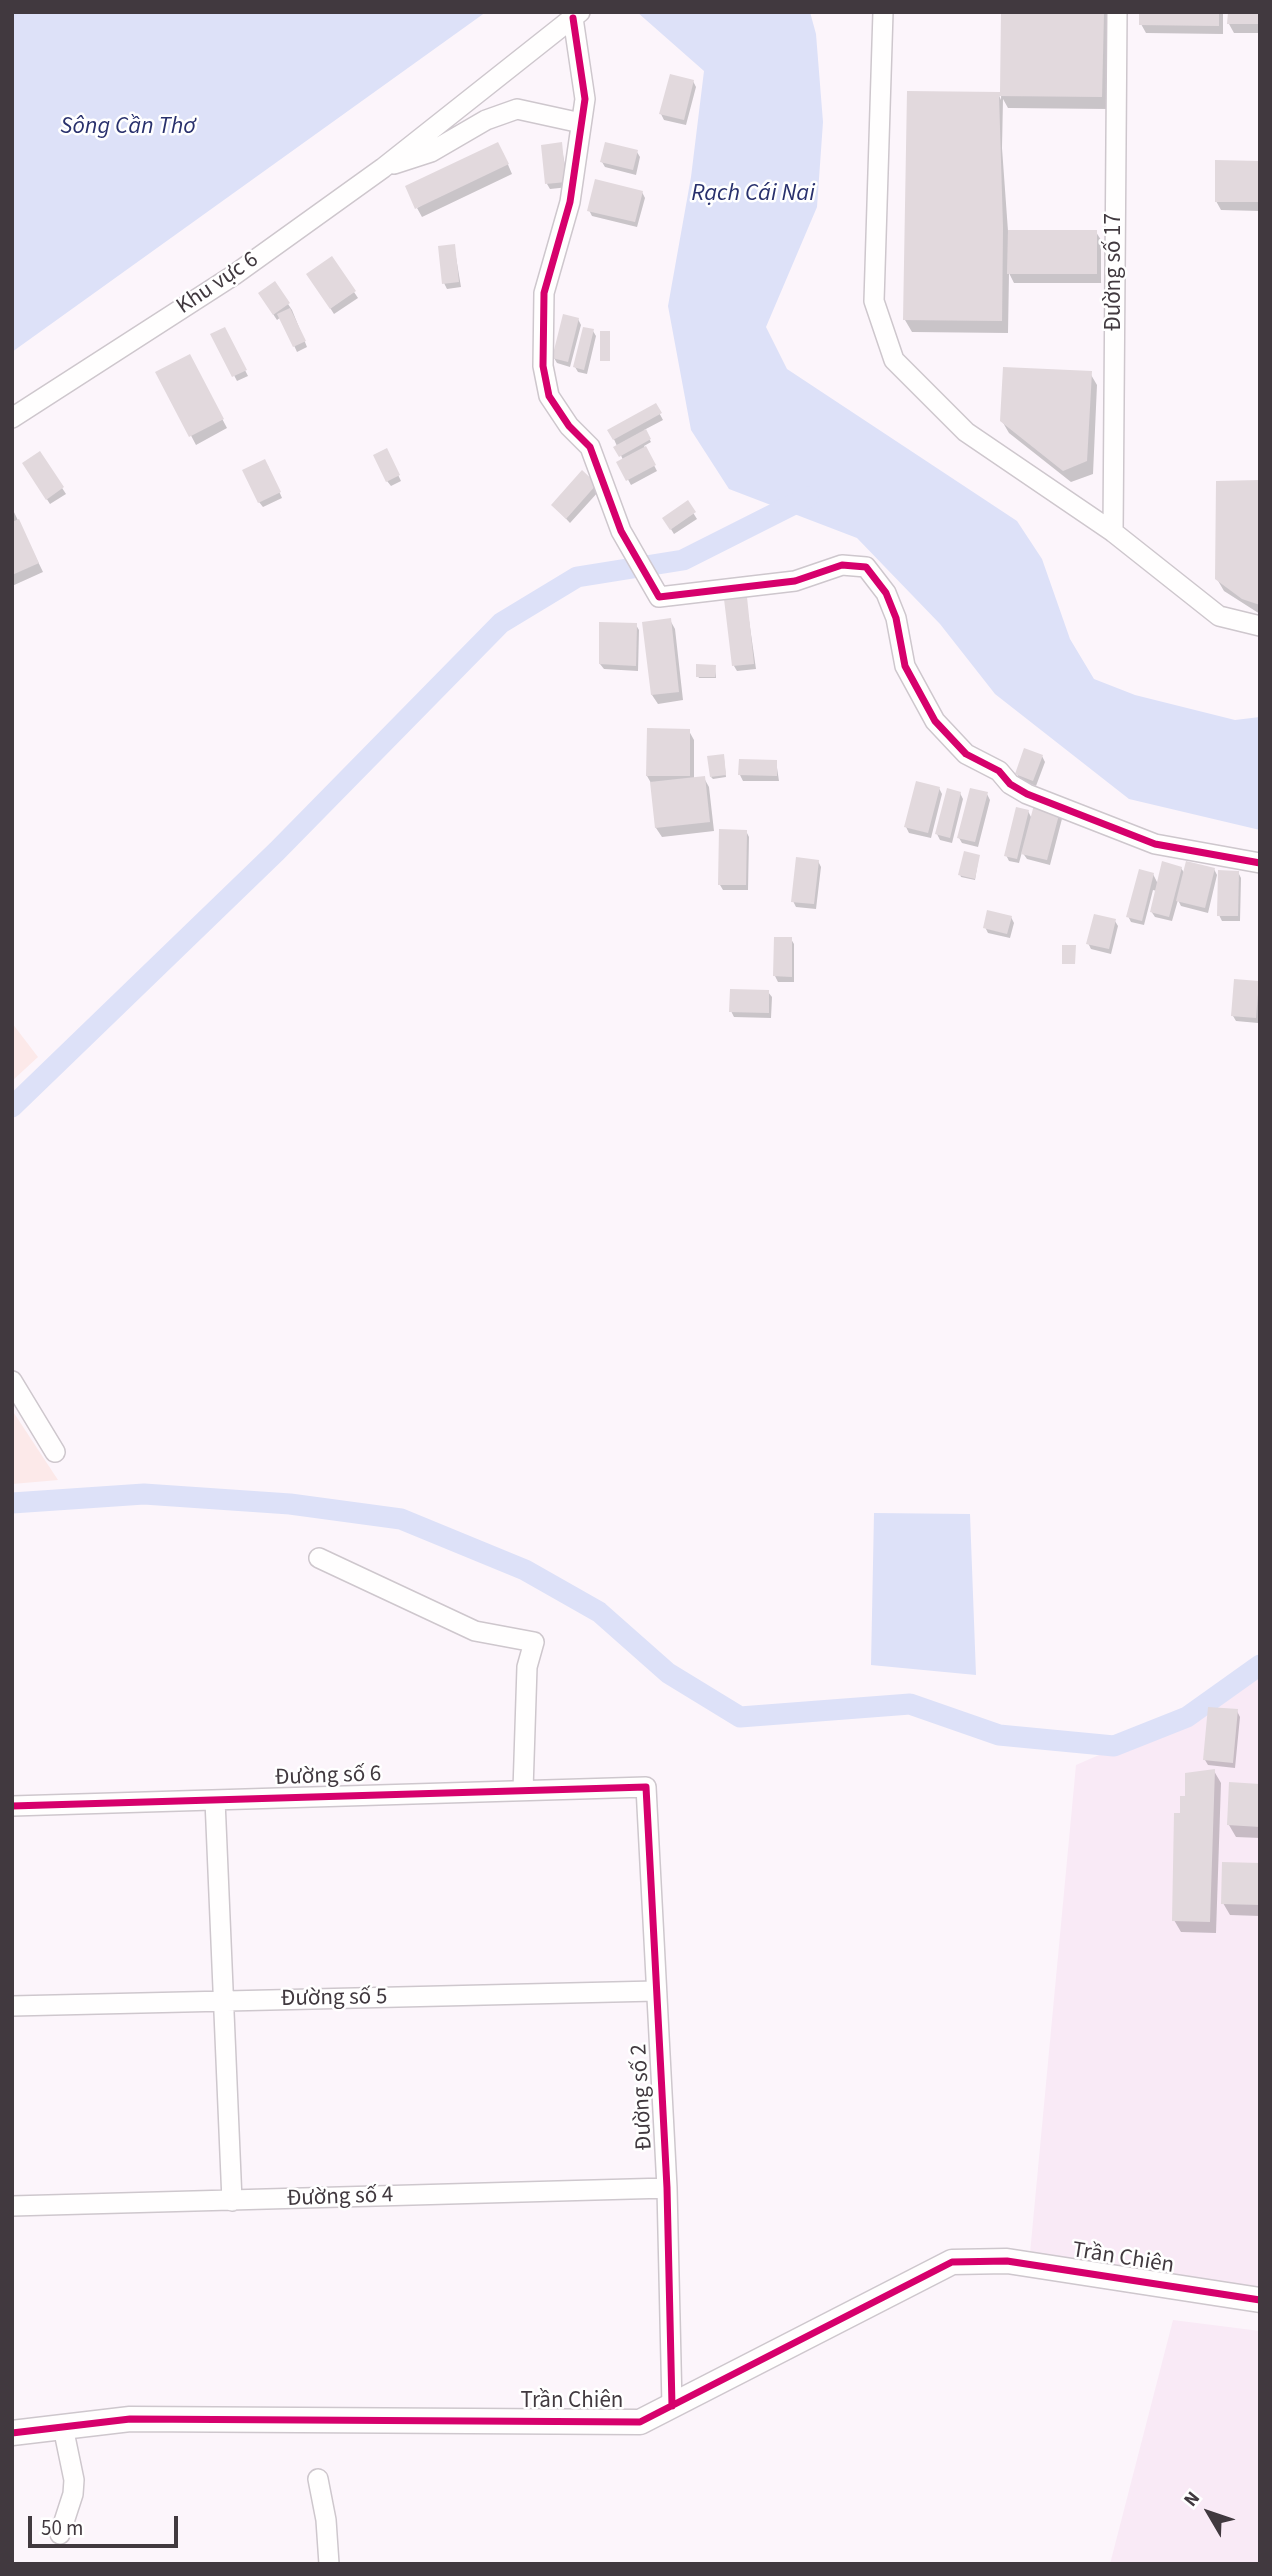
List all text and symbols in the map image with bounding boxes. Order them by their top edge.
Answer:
water label: Sông Cần Thơ [60,114,196,142]
water label: Rạch Cái Nai [691,181,815,209]
street label: Đường số 17 [1101,213,1129,331]
street label: Khu vực 6 [172,247,264,321]
street label: Đường số 6 [274,1761,382,1793]
street label: Đường số 5 [281,1984,387,2014]
street label: Đường số 2 [626,2043,660,2151]
street label: Đường số 4 [286,2182,394,2214]
street label: Trần Chiên [1070,2237,1176,2281]
street label: Trần Chiên [521,2388,623,2416]
north arrow [1174,2478,1244,2548]
text: N [1178,2486,1207,2513]
scale bar [32,2502,182,2546]
text: 50 m [41,2513,83,2543]

